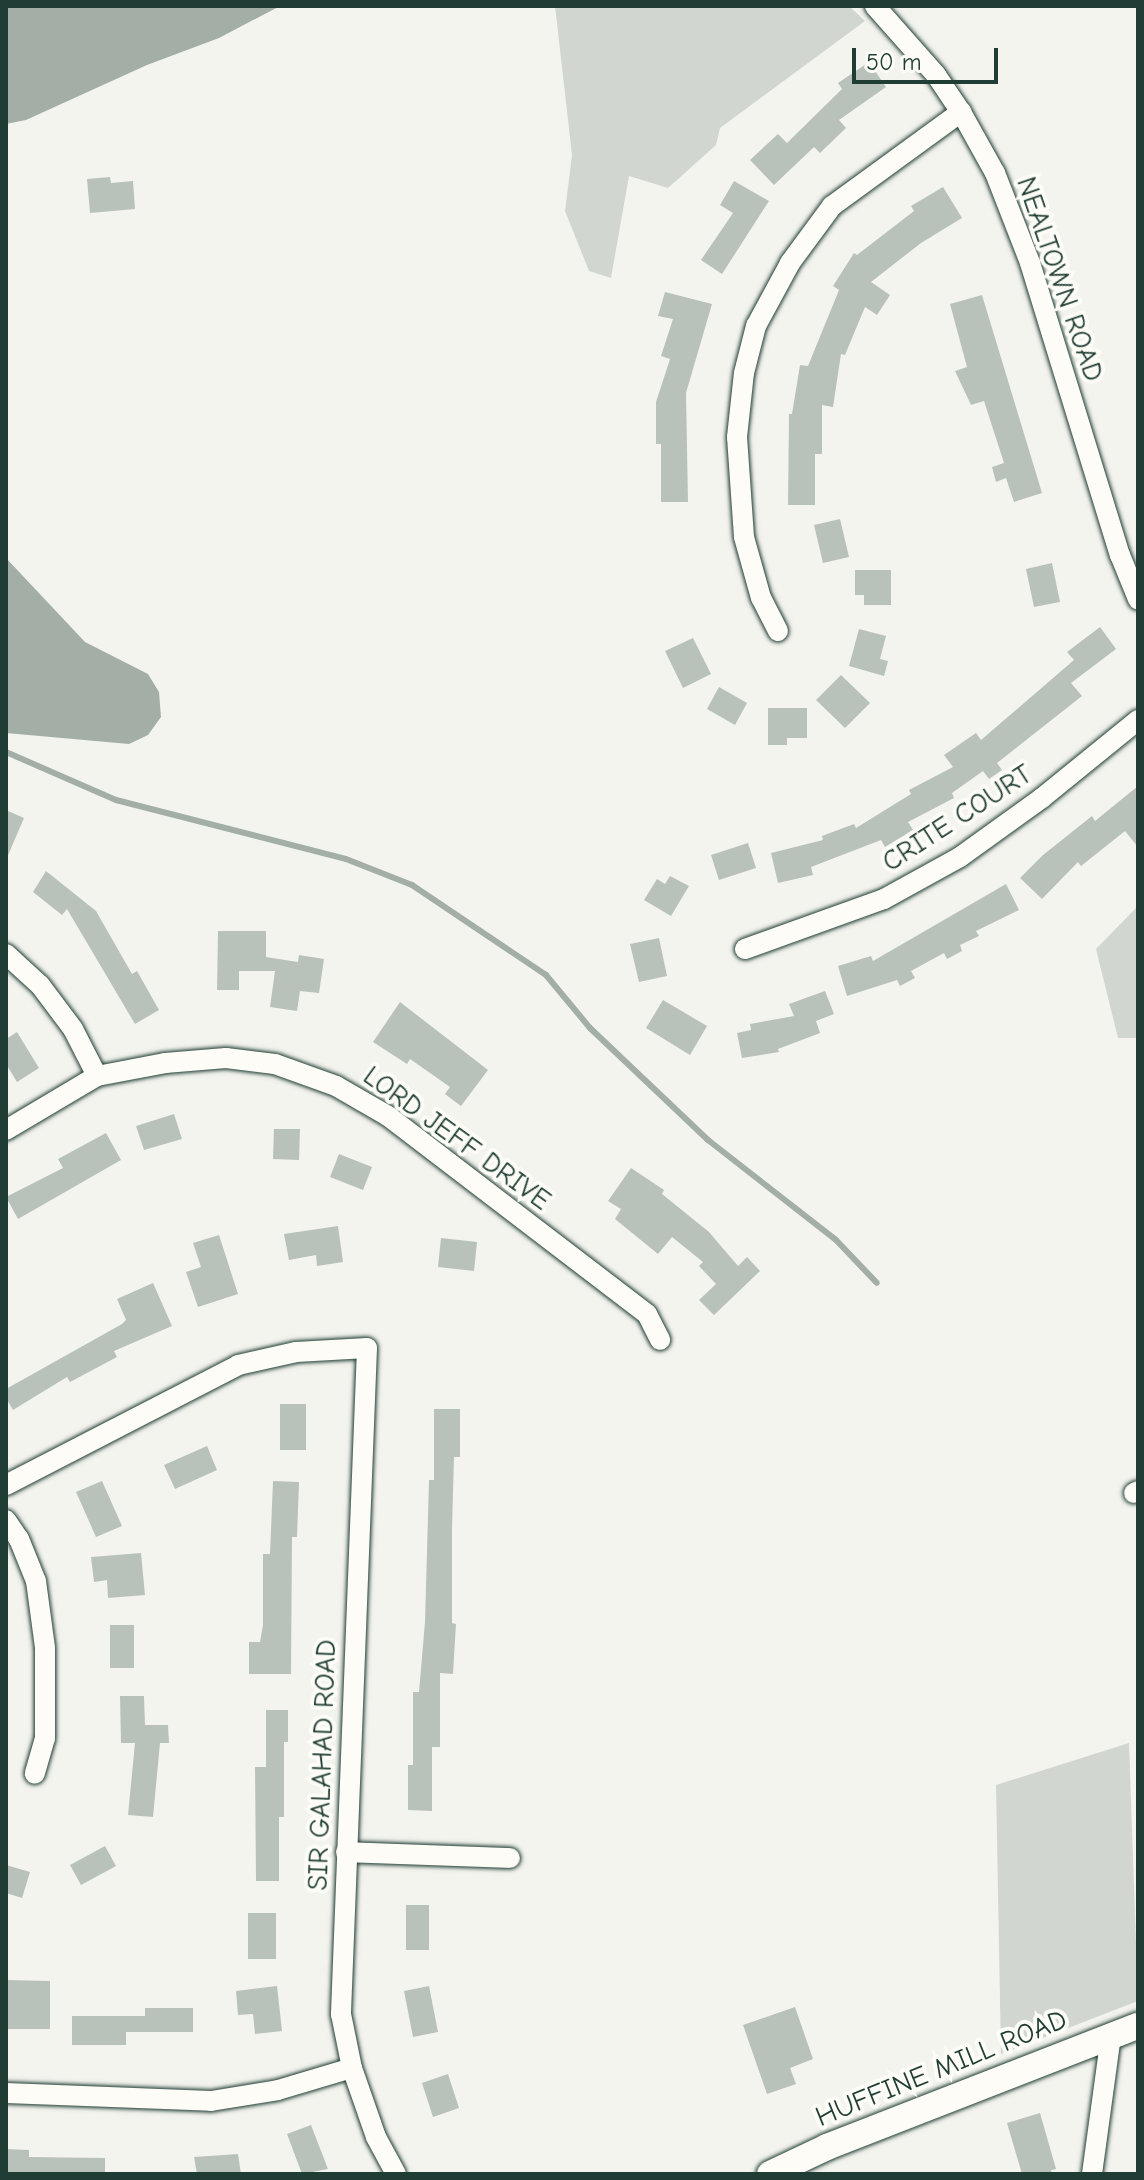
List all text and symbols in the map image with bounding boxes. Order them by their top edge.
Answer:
scale bar [856,32,1002,82]
text: 50 m [866,48,922,76]
street label: NEALTOWN ROAD [1009,172,1111,386]
street label: CRITE COURT [876,757,1038,879]
street label: LORD JEFF DRIVE [357,1059,557,1217]
street label: SIR GALAHAD ROAD [301,1639,343,1891]
street label: HUFFINE MILL ROAD [811,2002,1071,2134]

